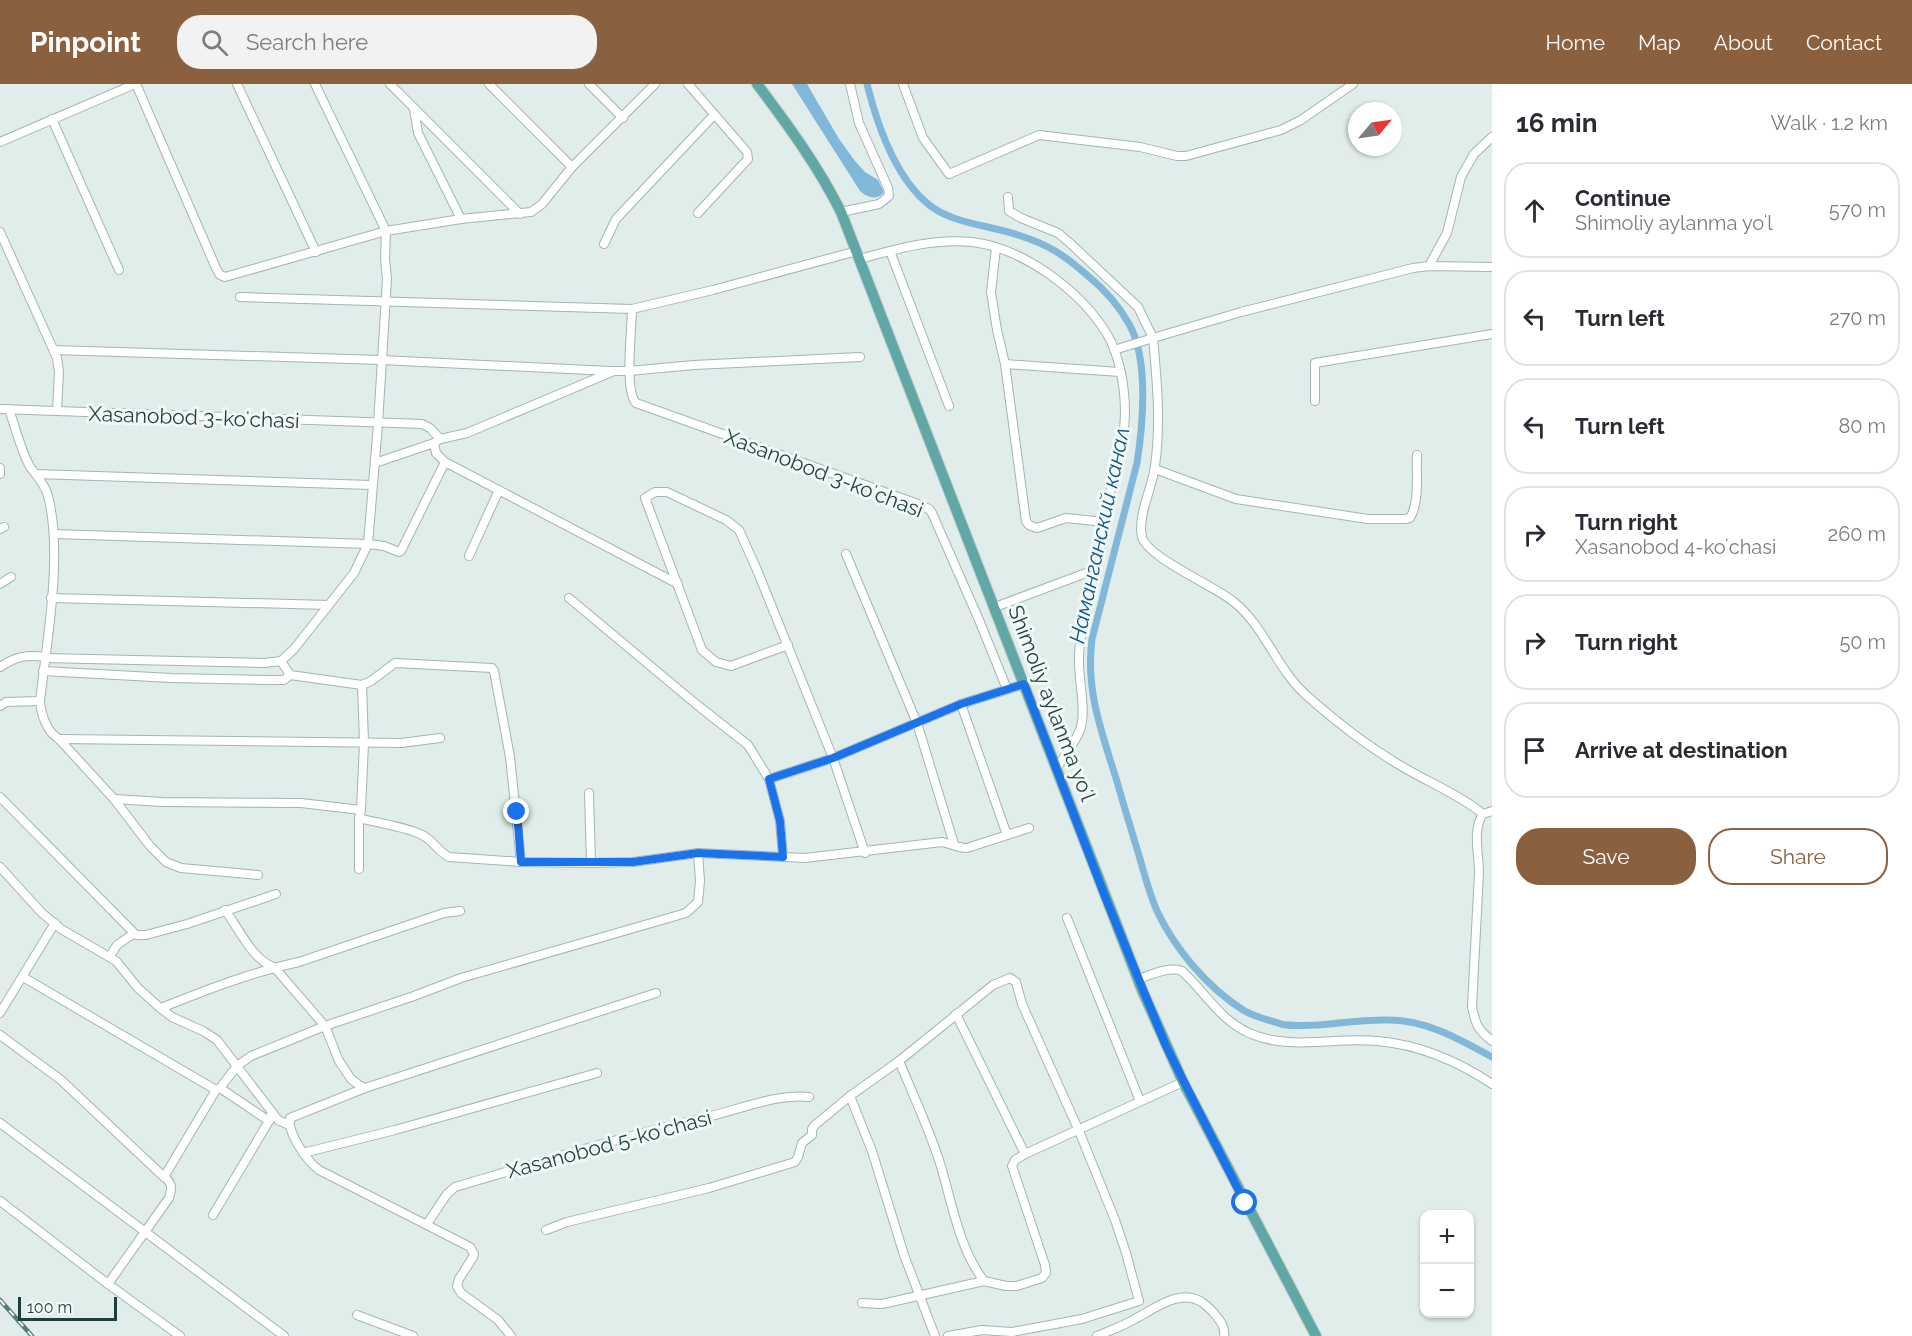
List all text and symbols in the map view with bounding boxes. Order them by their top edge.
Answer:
search box [177,15,597,69]
text: Pinpoint [30,26,141,59]
icon: search [198,26,231,59]
text: Search here [246,29,368,55]
text: Home [1546,30,1605,55]
text: Map [1638,30,1681,55]
text: About [1714,30,1773,55]
text: Contact [1806,30,1882,55]
north arrow [1348,102,1402,156]
text: 16 min [1516,108,1597,138]
text: Walk · 1.2 km [1770,111,1888,135]
text: Continue [1575,185,1671,211]
icon: ahead [1518,194,1551,227]
text: 570 m [1829,198,1886,222]
text: Shimoliy aylanma yoʻl [1575,211,1773,235]
icon: left [1518,302,1551,335]
text: Turn left [1575,305,1665,331]
text: 270 m [1829,306,1886,330]
street label: Xasanobod 3-koʻchasi [88,401,300,433]
icon: left [1518,410,1551,443]
text: Turn left [1575,413,1665,439]
text: 80 m [1838,414,1886,438]
street label: Xasanobod 3-koʻchasi [721,423,927,523]
water label: Наманганский канал [1063,424,1135,646]
text: Turn right [1575,509,1678,535]
icon: right [1518,518,1551,551]
text: 260 m [1828,522,1886,546]
text: Xasanobod 4-koʻchasi [1575,535,1776,559]
street label: Shimoliy aylanma yoʻl [1003,602,1101,805]
icon: right [1518,626,1551,659]
text: Turn right [1575,629,1678,655]
text: 50 m [1839,630,1886,654]
icon: arrive [1518,734,1551,767]
text: Arrive at destination [1575,737,1788,763]
route end [503,798,529,824]
button: Save [1516,828,1696,885]
button: Share [1708,828,1888,885]
street label: Xasanobod 5-koʻchasi [504,1105,714,1183]
route start [1231,1189,1257,1215]
map controls [1420,1210,1474,1318]
button: + [1420,1210,1474,1264]
button: − [1420,1264,1474,1318]
scale bar [18,1294,117,1322]
text: 100 m [27,1298,72,1317]

